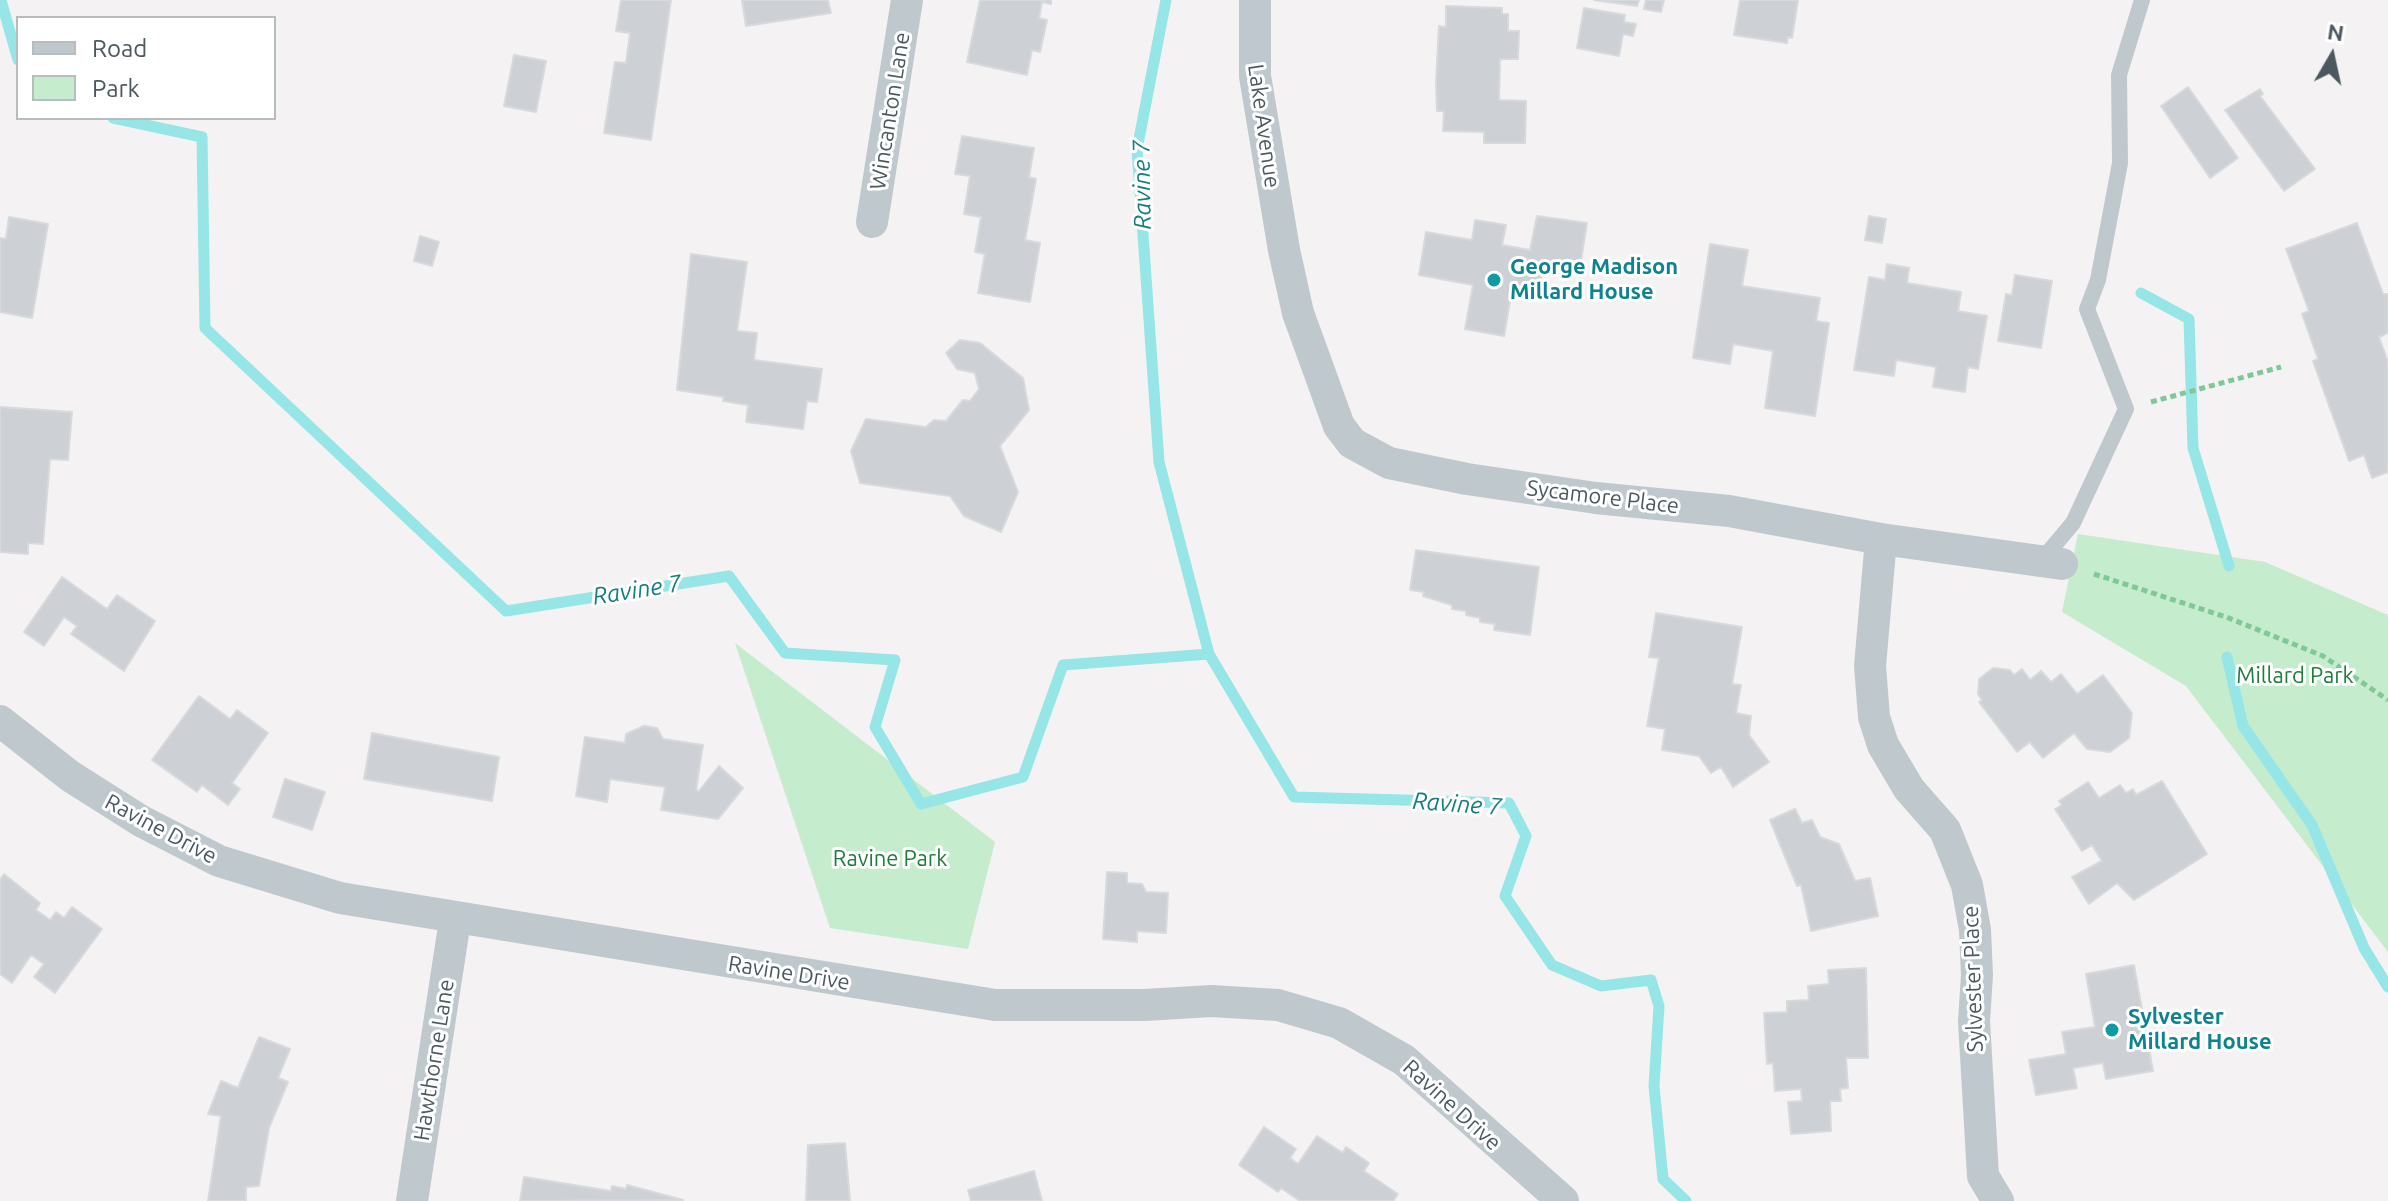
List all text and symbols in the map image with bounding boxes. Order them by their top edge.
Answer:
legend [16,16,276,120]
north arrow [2292,16,2372,96]
text: N [2326,18,2346,45]
street label: Wincanton Lane [865,30,915,192]
text: Road [92,35,147,62]
street label: Lake Avenue [1242,62,1286,190]
text: Park [92,75,140,102]
water label: Ravine 7 [1127,140,1157,230]
place label: George Madison Millard House [1510,254,1678,306]
marker: George Madison Millard House [1485,271,1503,289]
street label: Sycamore Place [1525,475,1681,519]
water label: Ravine 7 [591,569,683,611]
park label: Millard Park [2236,663,2354,689]
water label: Ravine 7 [1411,787,1503,821]
street label: Ravine Drive [101,789,221,869]
park label: Ravine Park [833,846,947,872]
street label: Sylvester Place [1957,905,1989,1053]
street label: Ravine Drive [726,950,852,996]
street label: Hawthorne Lane [408,977,460,1143]
place label: Sylvester Millard House [2128,1004,2272,1056]
marker: Sylvester Millard House [2103,1021,2121,1039]
street label: Ravine Drive [1398,1054,1506,1156]

